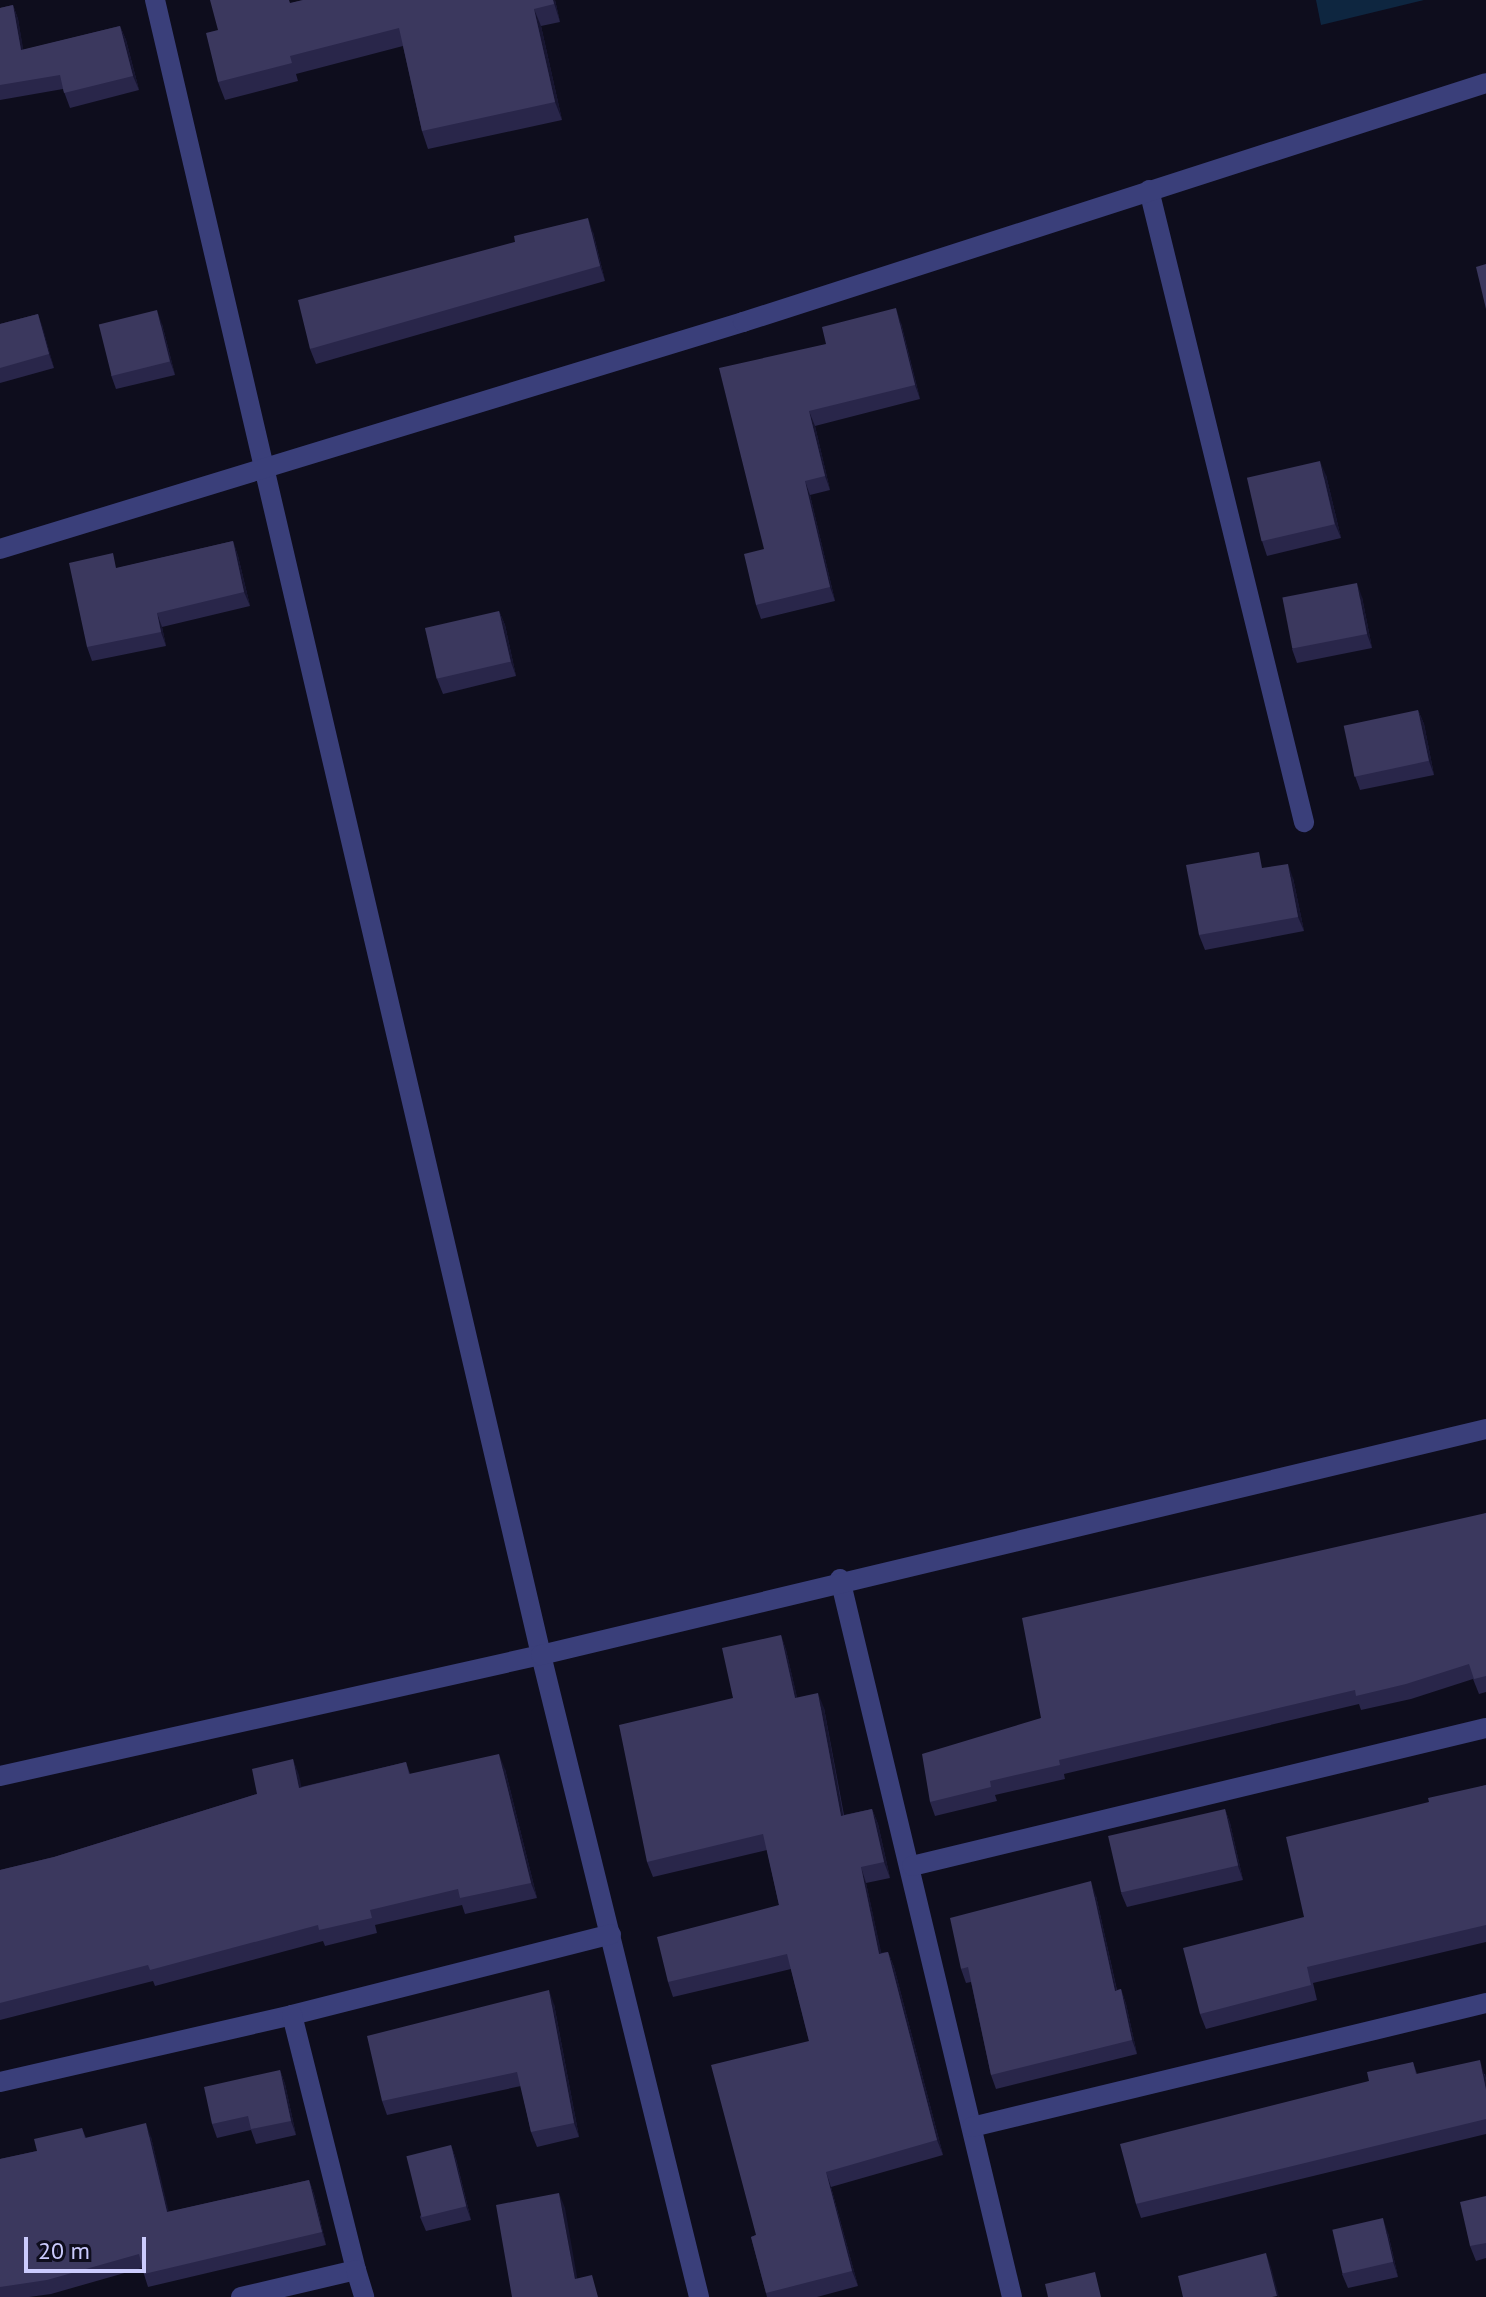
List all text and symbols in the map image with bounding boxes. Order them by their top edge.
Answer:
scale bar [28,2221,150,2271]
text: 20 m [38,2235,90,2266]

